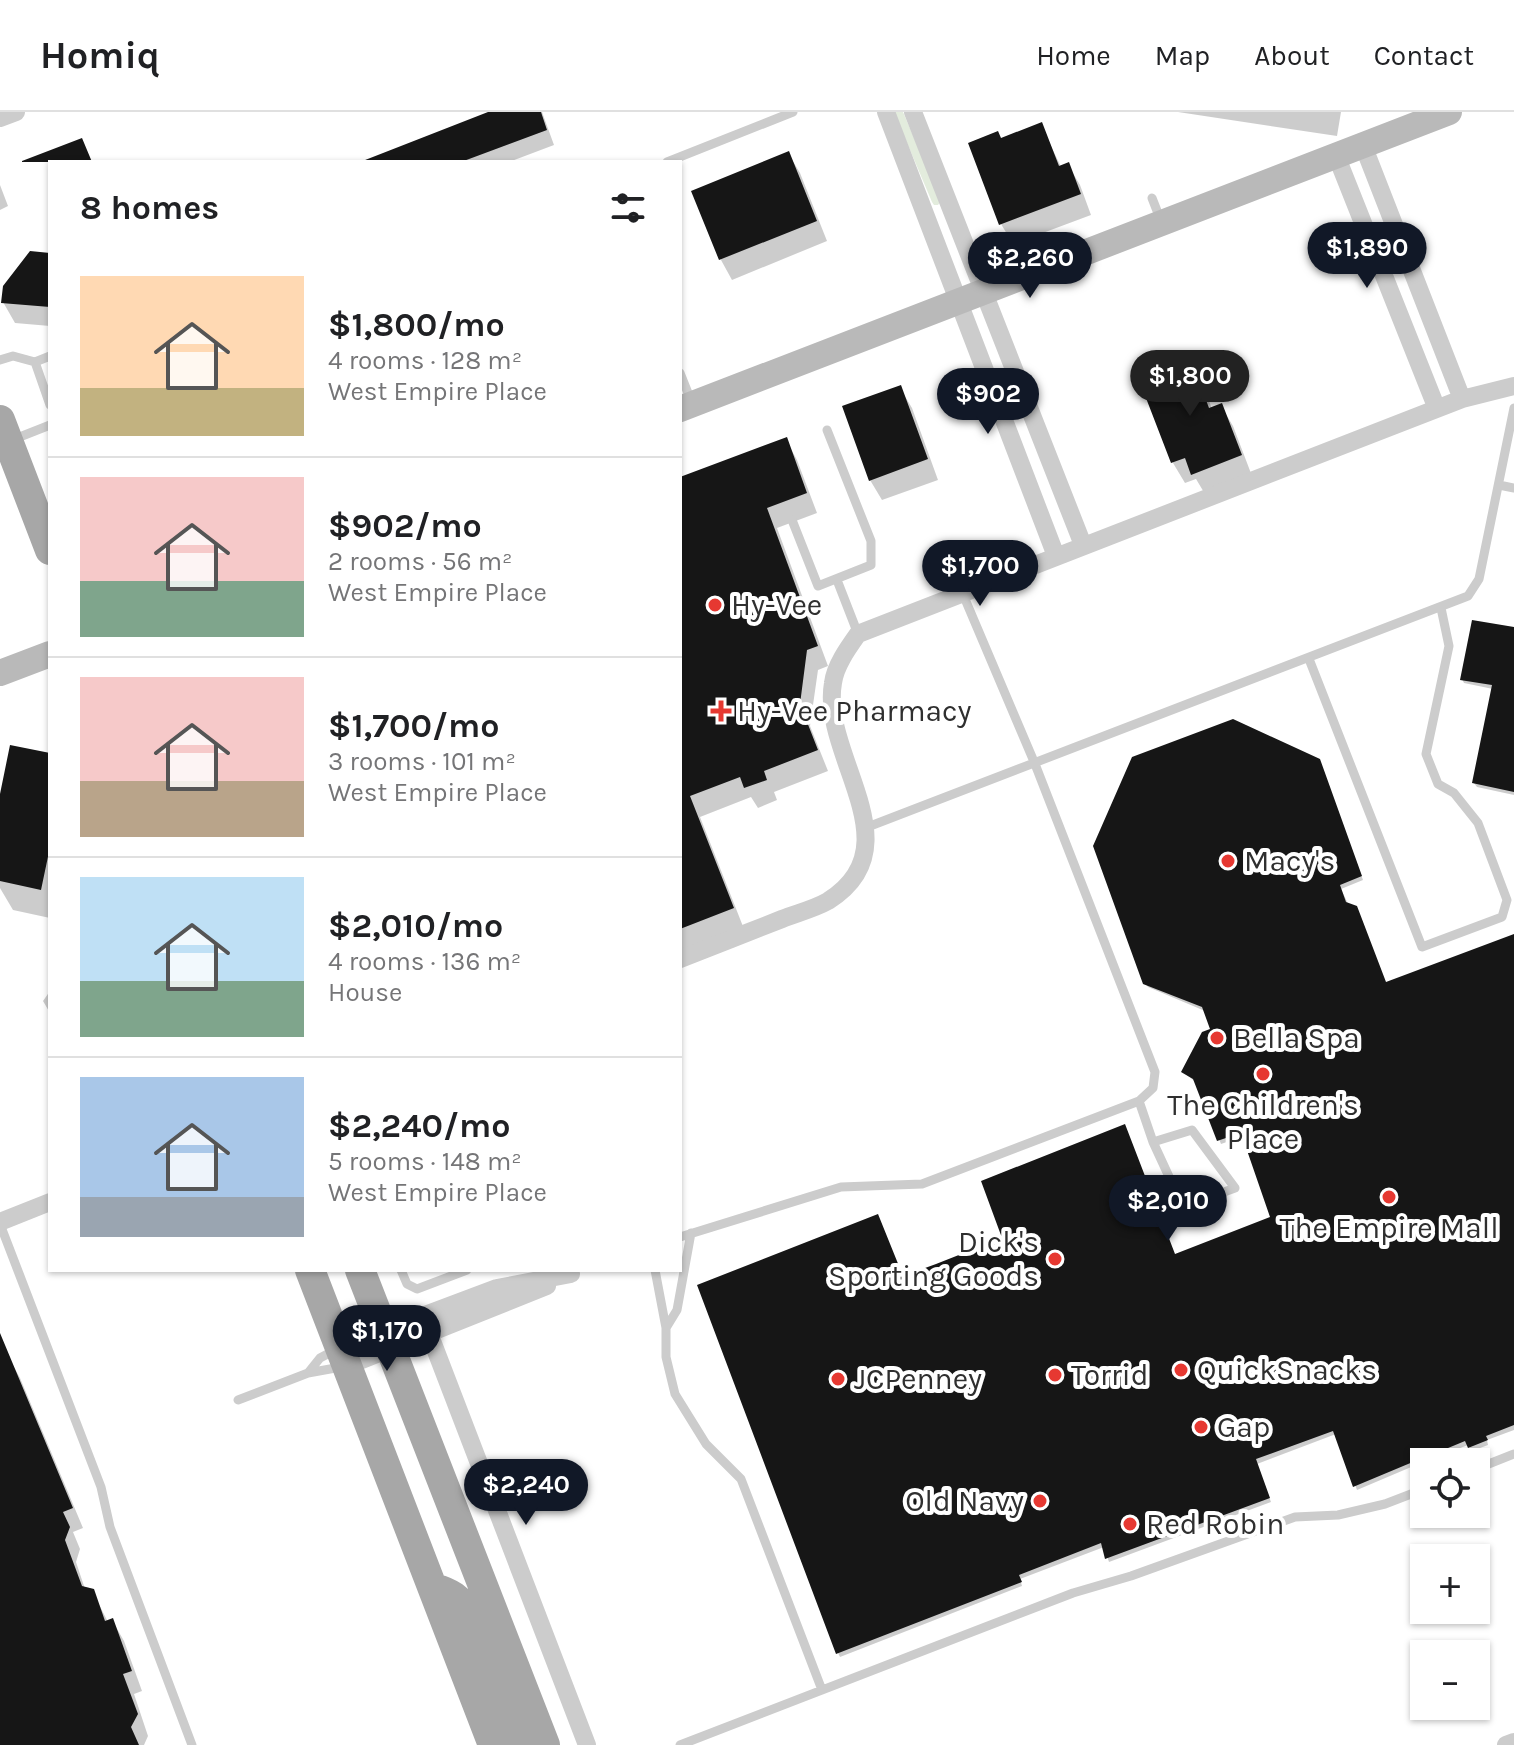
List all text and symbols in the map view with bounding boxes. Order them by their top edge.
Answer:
text: Homiq [40,33,160,78]
text: Home [1036,39,1111,72]
text: Map [1155,39,1210,72]
text: About [1254,39,1330,72]
text: Contact [1374,39,1474,72]
icon: filters [606,186,650,230]
text: 8 homes [80,188,219,228]
pin: $1,890 [1302,222,1432,290]
pin: $2,260 [965,232,1095,300]
text: $1,890 [1326,232,1408,263]
text: $2,260 [986,242,1074,273]
text: $1,800/mo [328,305,505,345]
icon: home [144,308,240,404]
text: 4 rooms · 128 m² [328,345,522,376]
pin: $1,800 [1125,350,1255,418]
text: $1,800 [1148,360,1232,391]
pin: $902 [941,368,1035,436]
text: West Empire Place [328,376,547,407]
text: $902 [955,378,1021,409]
text: $902/mo [328,506,482,546]
icon: home [144,509,240,605]
pin: $1,700 [915,540,1045,608]
text: 2 rooms · 56 m² [328,546,513,577]
text: $1,700 [940,550,1020,581]
text: West Empire Place [328,577,547,608]
place label: Hy-Vee [731,587,822,623]
marker: Hy-Vee [706,596,724,614]
place label: Hy-Vee Pharmacy [737,693,971,729]
marker: Hy-Vee Pharmacy [712,702,730,720]
text: $1,700/mo [328,706,500,746]
icon: home [144,709,240,805]
text: 3 rooms · 101 m² [328,746,516,777]
text: West Empire Place [328,777,547,808]
place label: Macy's [1244,843,1335,879]
marker: Macy's [1219,852,1237,870]
text: $2,010/mo [328,906,503,946]
icon: home [144,909,240,1005]
text: 4 rooms · 136 m² [328,946,521,977]
text: House [328,977,402,1008]
place label: Bella Spa [1233,1020,1360,1056]
marker: Bella Spa [1208,1029,1226,1047]
marker: The Children's Place [1254,1065,1272,1083]
place label: The Children's Place [1167,1087,1359,1157]
text: $2,240/mo [328,1106,510,1146]
icon: home [144,1109,240,1205]
text: 5 rooms · 148 m² [328,1146,522,1177]
pin: $2,010 [1103,1175,1233,1243]
text: West Empire Place [328,1177,547,1208]
text: $2,010 [1127,1185,1209,1216]
marker: The Empire Mall [1380,1188,1398,1206]
place label: The Empire Mall [1279,1210,1499,1246]
place label: Dick's Sporting Goods [828,1224,1039,1294]
marker: Dick's Sporting Goods [1046,1250,1064,1268]
pin: $1,170 [322,1305,452,1373]
text: $1,170 [351,1315,423,1346]
place label: QuickSnacks [1197,1352,1377,1388]
place label: Torrid [1071,1357,1148,1393]
place label: JCPenney [854,1361,982,1397]
marker: QuickSnacks [1172,1361,1190,1379]
marker: Torrid [1046,1366,1064,1384]
marker: JCPenney [829,1370,847,1388]
place label: Gap [1217,1409,1270,1445]
marker: Gap [1192,1418,1210,1436]
map controls [1410,1448,1490,1720]
button: locate [1410,1448,1490,1528]
pin: $2,240 [461,1459,591,1527]
text: $2,240 [482,1469,570,1500]
place label: Old Navy [905,1483,1024,1519]
marker: Old Navy [1031,1492,1049,1510]
place label: Red Robin [1146,1506,1284,1542]
marker: Red Robin [1121,1515,1139,1533]
button: + [1410,1544,1490,1624]
button: − [1410,1640,1490,1720]

